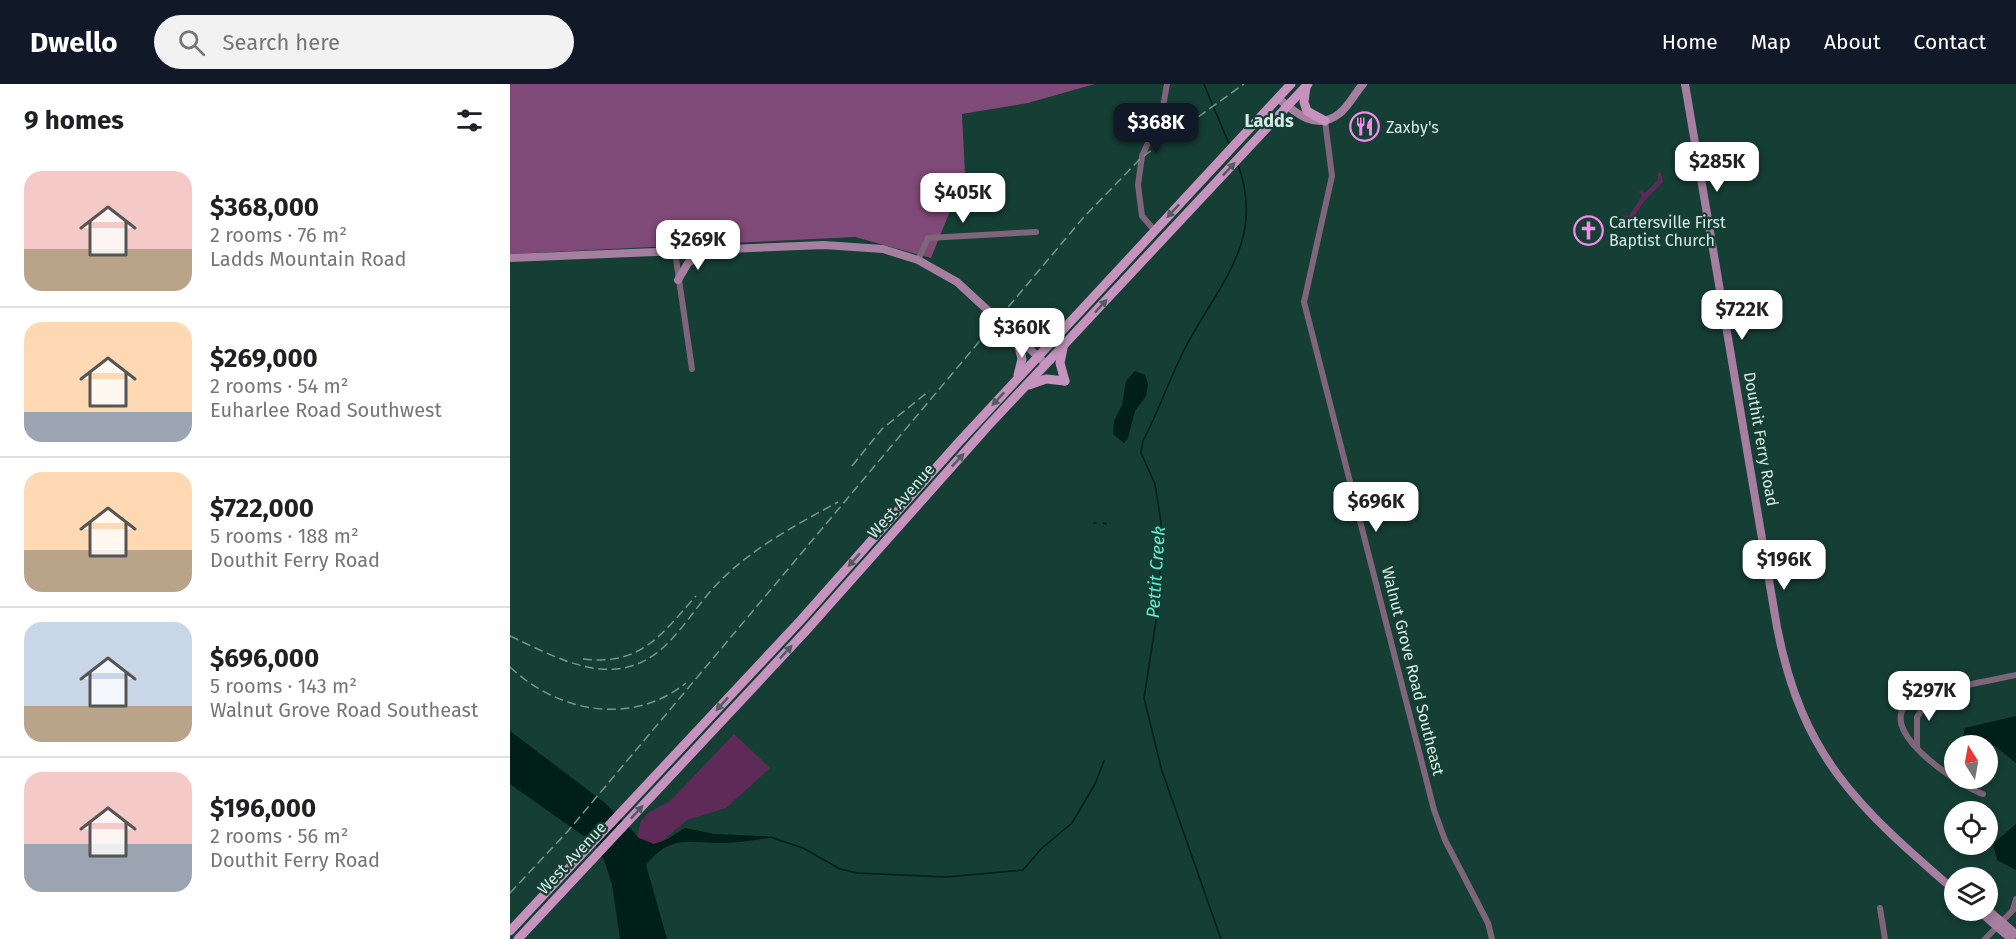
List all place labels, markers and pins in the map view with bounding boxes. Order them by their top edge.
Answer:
pin: $368K [1114,103,1198,154]
restaurant icon: Zaxby's [1349,111,1381,143]
place label: Zaxby's [1386,118,1439,137]
pin: $285K [1675,142,1759,193]
pin: $405K [921,173,1005,224]
place label: Cartersville First Baptist Church [1609,213,1726,250]
church icon: Cartersville First Baptist Church [1572,215,1604,247]
pin: $269K [656,220,740,271]
pin: $722K [1700,290,1784,341]
pin: $360K [980,308,1064,359]
pin: $696K [1334,482,1418,533]
pin: $196K [1742,540,1826,591]
pin: $297K [1887,671,1971,722]

